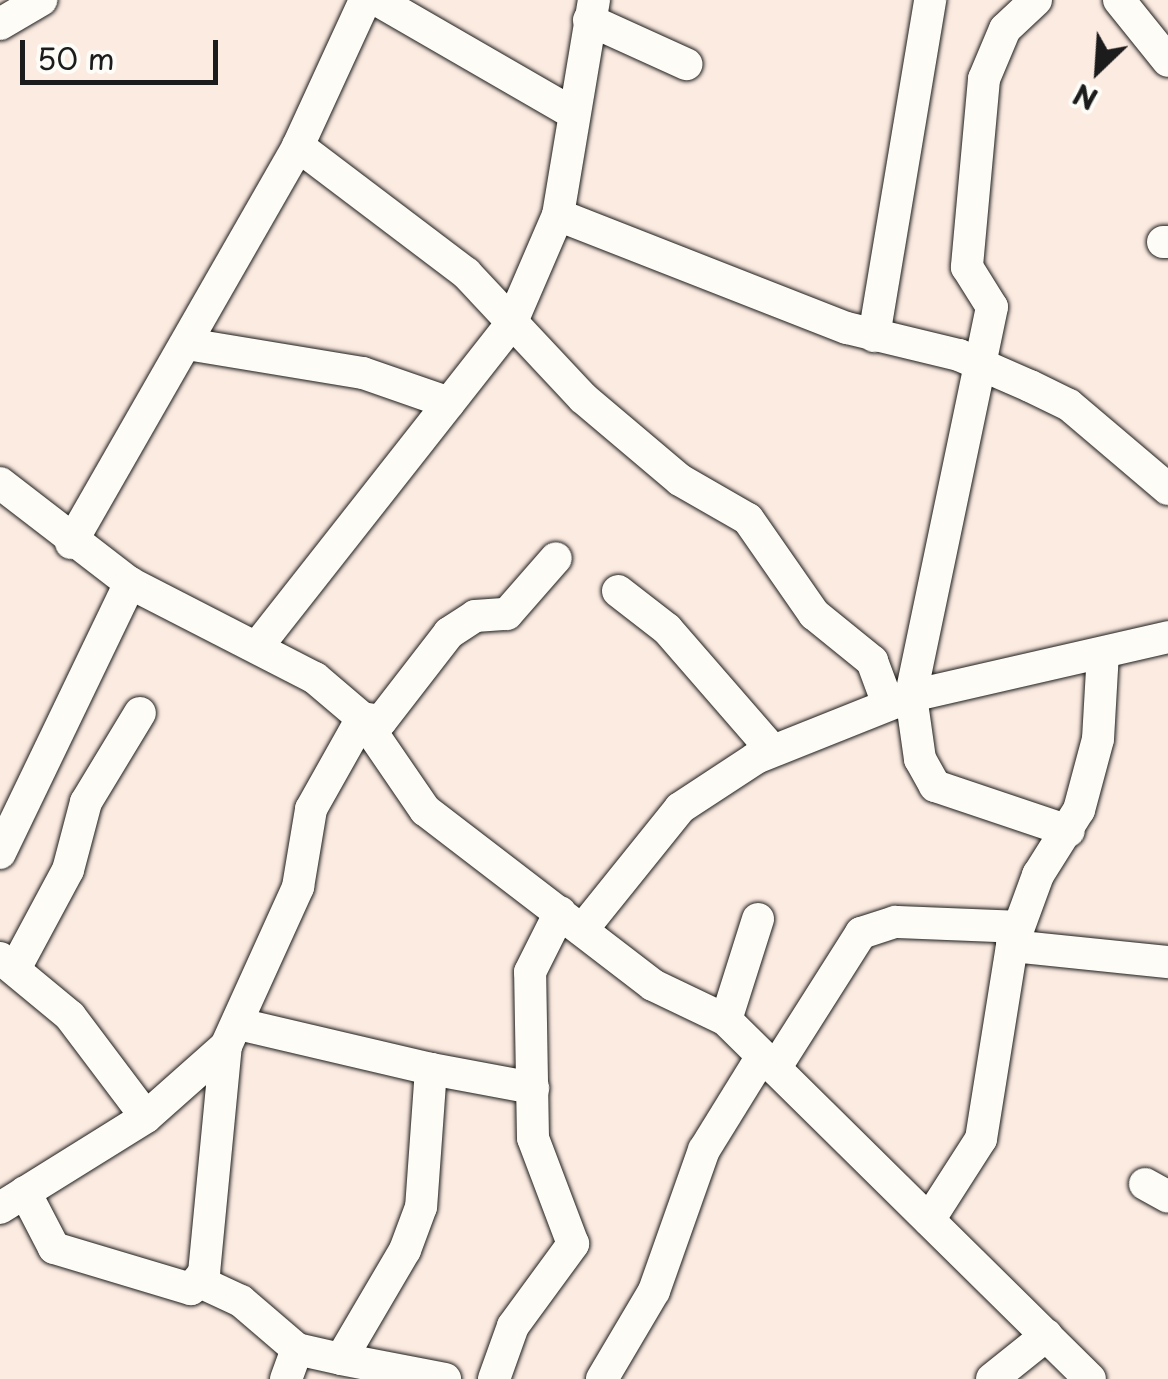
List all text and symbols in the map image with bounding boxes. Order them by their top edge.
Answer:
scale bar [25,20,222,82]
north arrow [1048,20,1148,120]
text: 50 m [37,35,115,80]
text: N [1066,73,1104,122]

